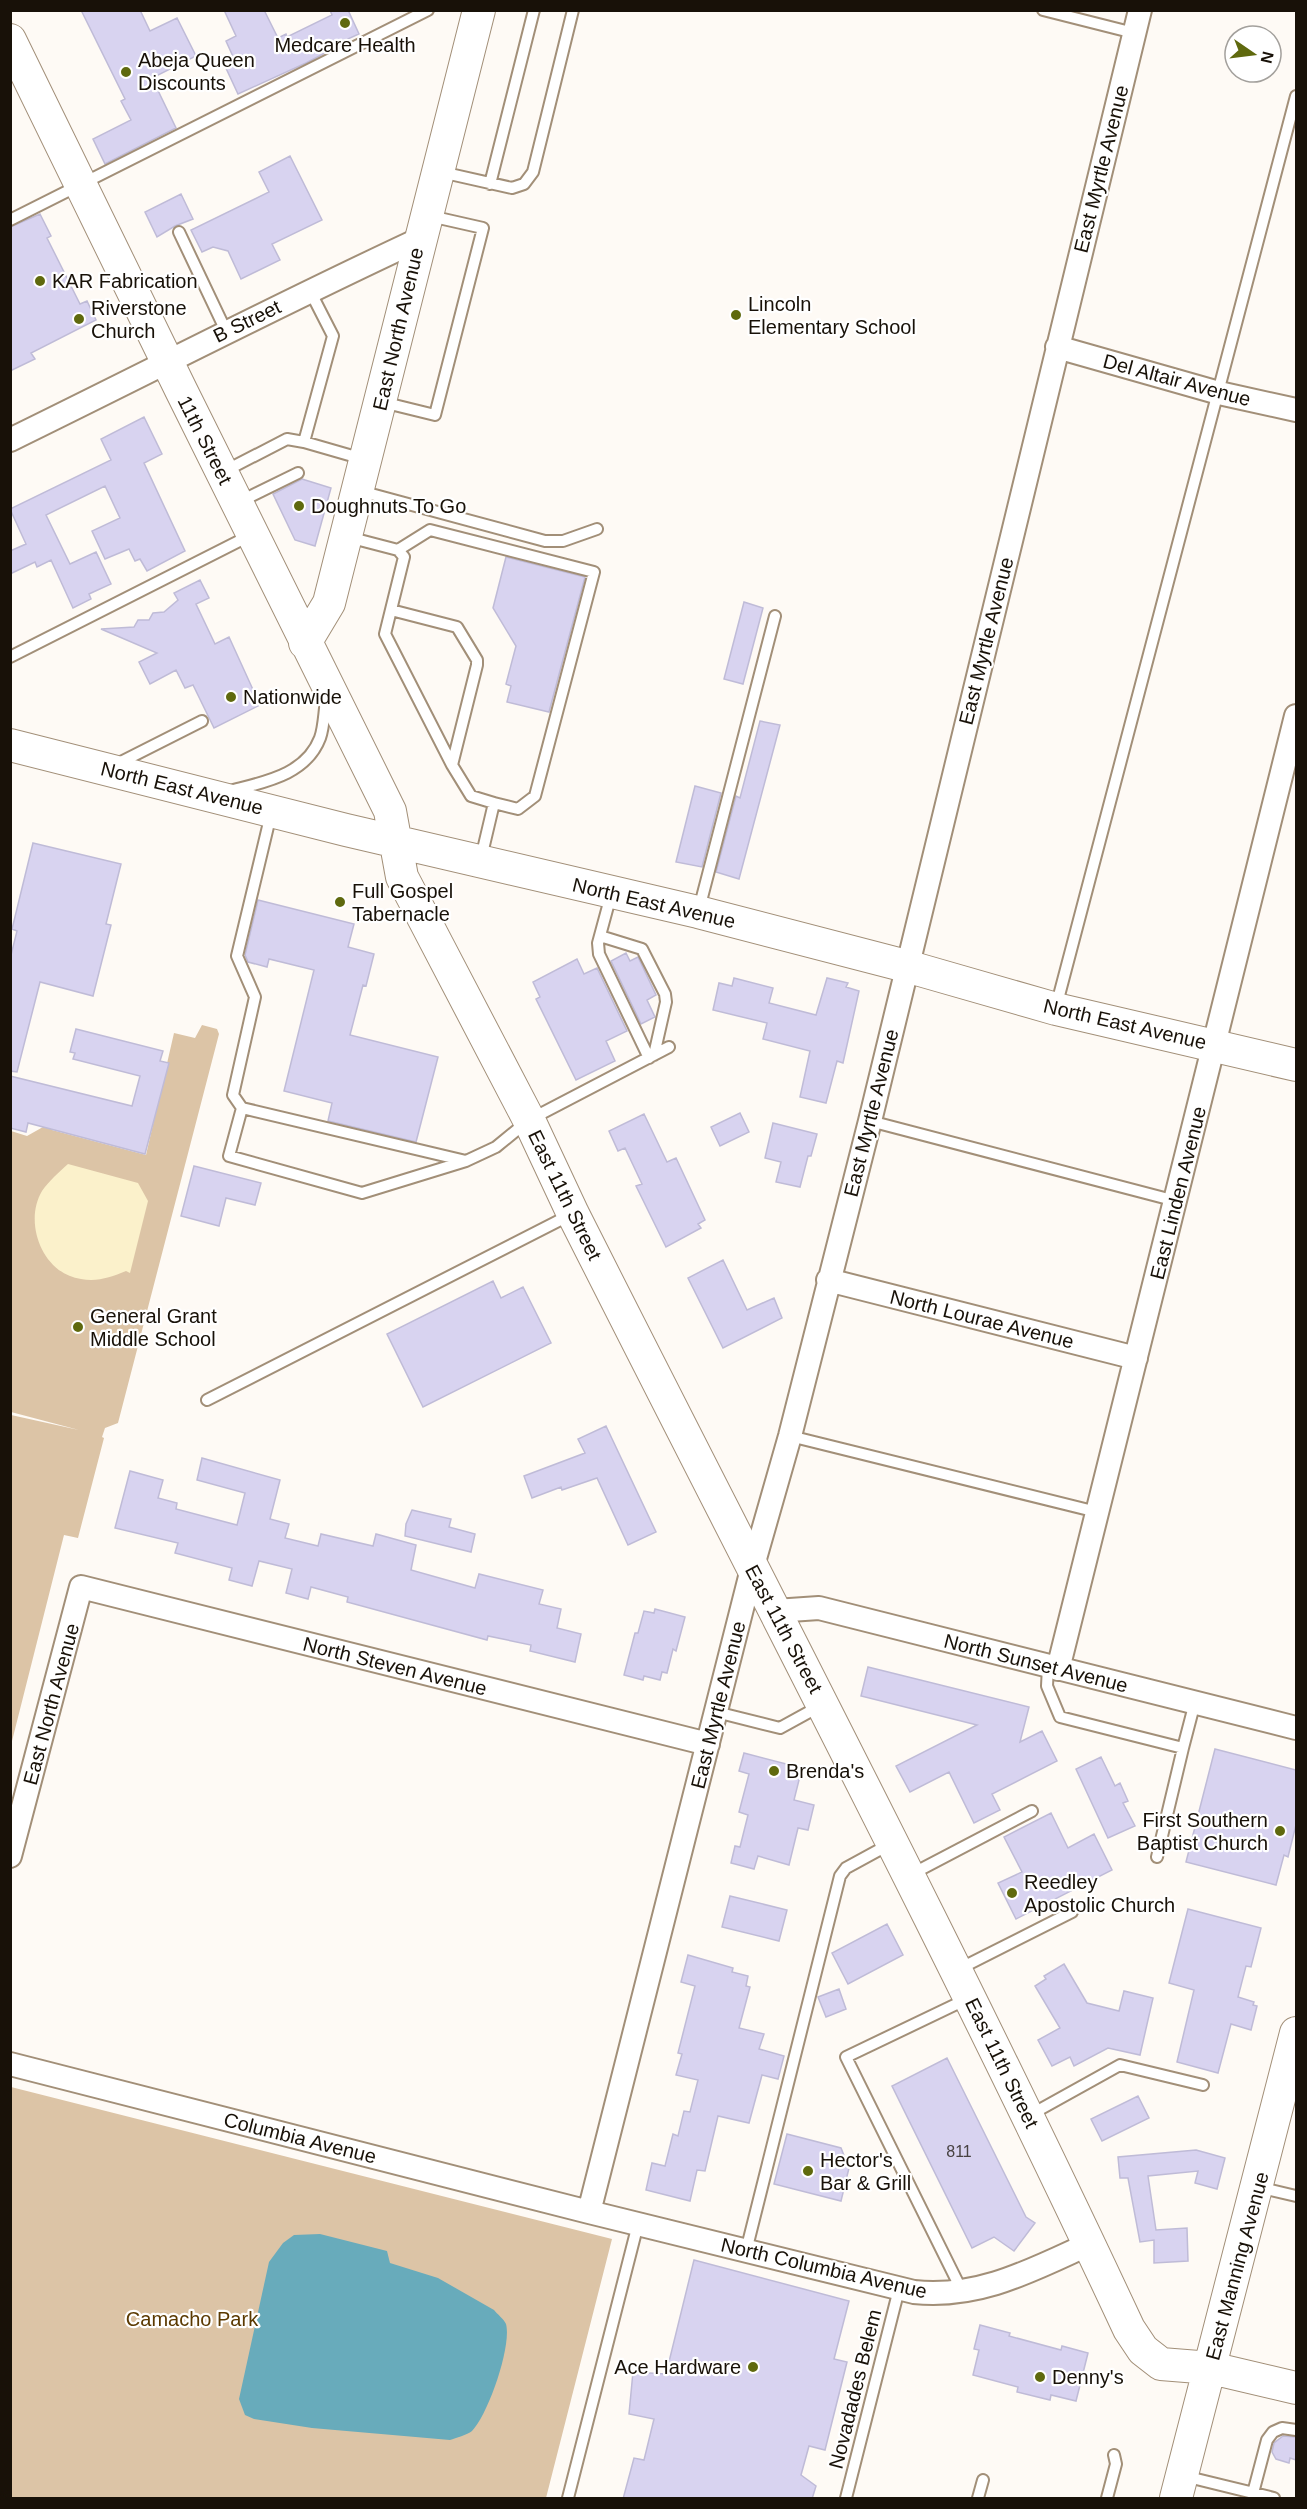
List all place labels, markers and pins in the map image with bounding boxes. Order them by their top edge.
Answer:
marker: Medcare Health [338,16,352,30]
place label: Medcare Health [274,34,416,56]
place label: Abeja Queen Discounts [138,49,255,94]
marker: Abeja Queen Discounts [119,65,133,79]
place label: KAR Fabrication [52,270,198,292]
marker: KAR Fabrication [33,274,47,288]
place label: Lincoln Elementary School [748,293,916,338]
place label: Riverstone Church [91,297,187,342]
marker: Lincoln Elementary School [729,308,743,322]
marker: Riverstone Church [72,312,86,326]
place label: Doughnuts To Go [311,495,466,517]
marker: Doughnuts To Go [292,499,306,513]
place label: Nationwide [243,686,342,708]
marker: Nationwide [224,690,238,704]
place label: Full Gospel Tabernacle [352,880,453,925]
marker: Full Gospel Tabernacle [333,895,347,909]
place label: General Grant Middle School [90,1305,217,1350]
marker: General Grant Middle School [71,1320,85,1334]
place label: Brenda's [786,1760,864,1782]
marker: Brenda's [767,1764,781,1778]
place label: First Southern Baptist Church [1137,1809,1268,1854]
marker: First Southern Baptist Church [1273,1824,1287,1838]
place label: Reedley Apostolic Church [1024,1871,1175,1916]
marker: Reedley Apostolic Church [1005,1886,1019,1900]
place label: Hector's Bar & Grill [820,2149,911,2194]
marker: Hector's Bar & Grill [801,2164,815,2178]
place label: Ace Hardware [614,2356,741,2378]
marker: Ace Hardware [746,2360,760,2374]
place label: Denny's [1052,2366,1124,2388]
marker: Denny's [1033,2370,1047,2384]

